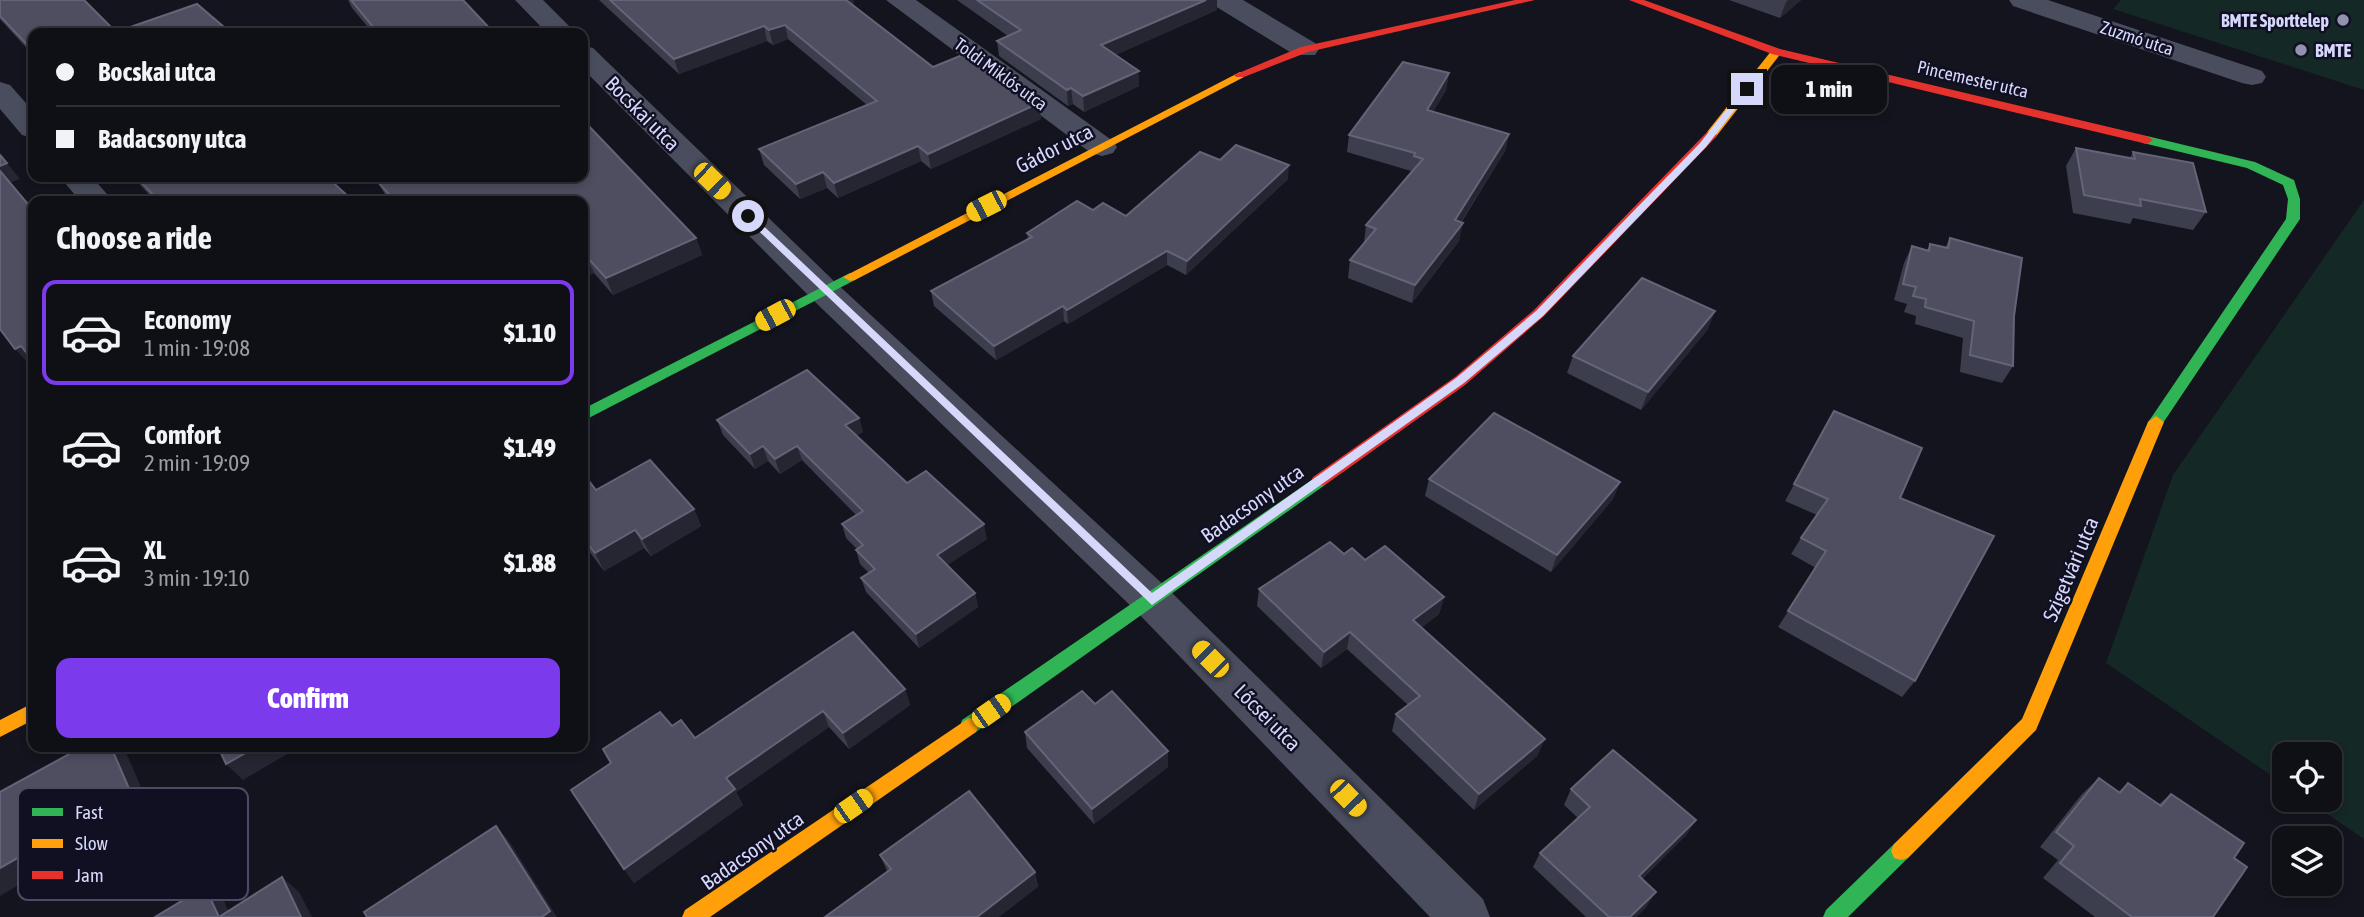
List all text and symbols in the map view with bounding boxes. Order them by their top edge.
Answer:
place label: BMTE Sporttelep [2221,10,2329,31]
marker: BMTE Sporttelep [2335,12,2351,28]
street label: Zuzmó utca [2098,16,2176,60]
street label: Toldi Miklós utca [950,33,1052,115]
place label: BMTE [2315,40,2351,61]
marker: BMTE [2293,42,2309,58]
street label: Pincemester utca [1915,56,2031,102]
text: Bocskai utca [98,57,216,87]
callout: 1 min [1772,64,1887,114]
street label: Bocskai utca [601,71,685,155]
route end [1731,73,1763,105]
text: 1 min [1806,76,1852,102]
street label: Gádor utca [1011,118,1097,178]
text: Badacsony utca [98,124,246,154]
car [690,159,735,203]
car [963,187,1010,225]
route start [732,200,764,232]
text: Choose a ride [56,219,212,256]
car [752,296,799,334]
icon: car [60,301,123,364]
text: Economy [144,305,231,335]
text: $1.10 [504,318,556,348]
text: 1 min · 19:08 [144,335,250,361]
icon: car [60,416,123,479]
text: Comfort [144,420,221,450]
text: $1.49 [504,433,556,463]
text: 2 min · 19:09 [144,450,250,476]
street label: Badacsony utca [1196,459,1308,547]
street label: Szigetvári utca [2037,513,2103,625]
icon: car [60,531,123,594]
text: XL [144,535,166,565]
text: $1.88 [504,548,556,578]
text: 3 min · 19:10 [144,565,250,591]
car [1188,637,1233,681]
button: Confirm [56,658,560,738]
street label: Lőcsei utca [1230,679,1306,755]
car [968,690,1015,732]
map controls [2272,742,2342,896]
button: locate [2272,742,2342,812]
car [1326,776,1371,820]
car [830,785,877,827]
legend [18,788,248,900]
text: Fast [75,801,103,823]
street label: Badacsony utca [696,806,808,894]
button: layers [2272,826,2342,896]
text: Slow [75,832,109,854]
text: Jam [75,864,104,886]

